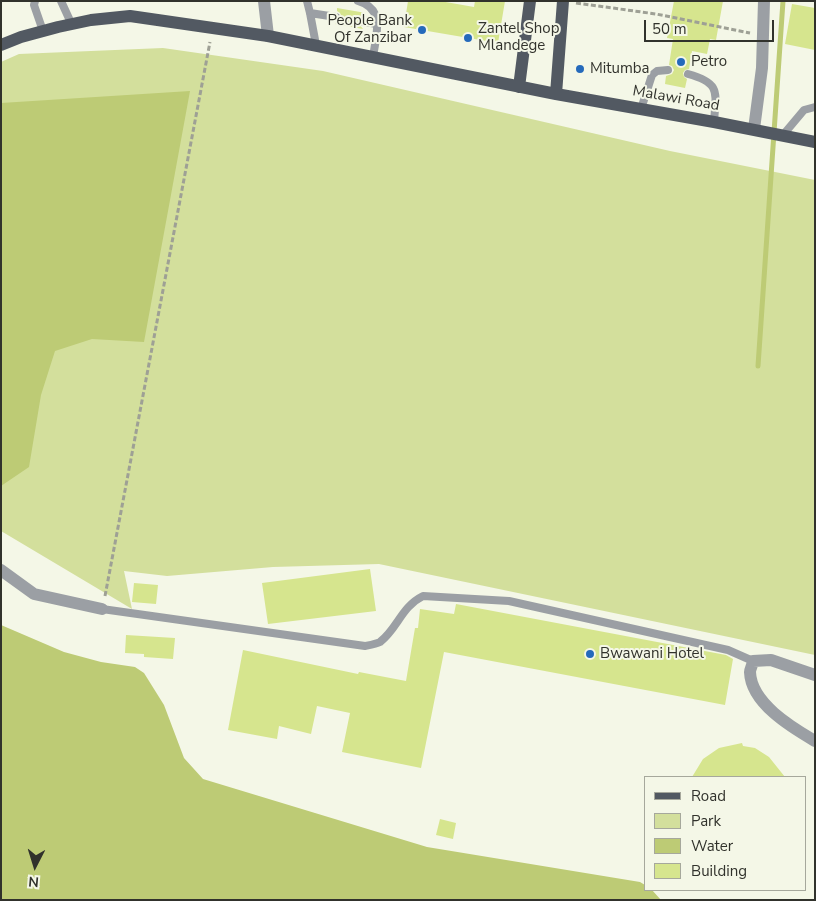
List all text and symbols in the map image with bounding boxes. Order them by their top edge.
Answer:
scale bar [646,10,776,42]
place label: People Bank Of Zanzibar [327,12,412,47]
text: 50 m [652,19,687,39]
place label: Zantel Shop Mlandege [478,20,559,55]
marker: People Bank Of Zanzibar [416,24,428,36]
marker: Zantel Shop Mlandege [462,32,474,44]
place label: Petro [691,53,727,71]
marker: Petro [675,56,687,68]
place label: Mitumba [590,60,650,78]
marker: Mitumba [574,63,586,75]
street label: Malawi Road [631,83,721,115]
place label: Bwawani Hotel [600,645,704,663]
marker: Bwawani Hotel [584,648,596,660]
legend [644,776,806,891]
text: Road [691,786,726,806]
text: Park [691,811,721,831]
text: Water [691,836,733,856]
north arrow [10,841,60,891]
text: Building [691,861,747,881]
text: N [28,872,40,891]

